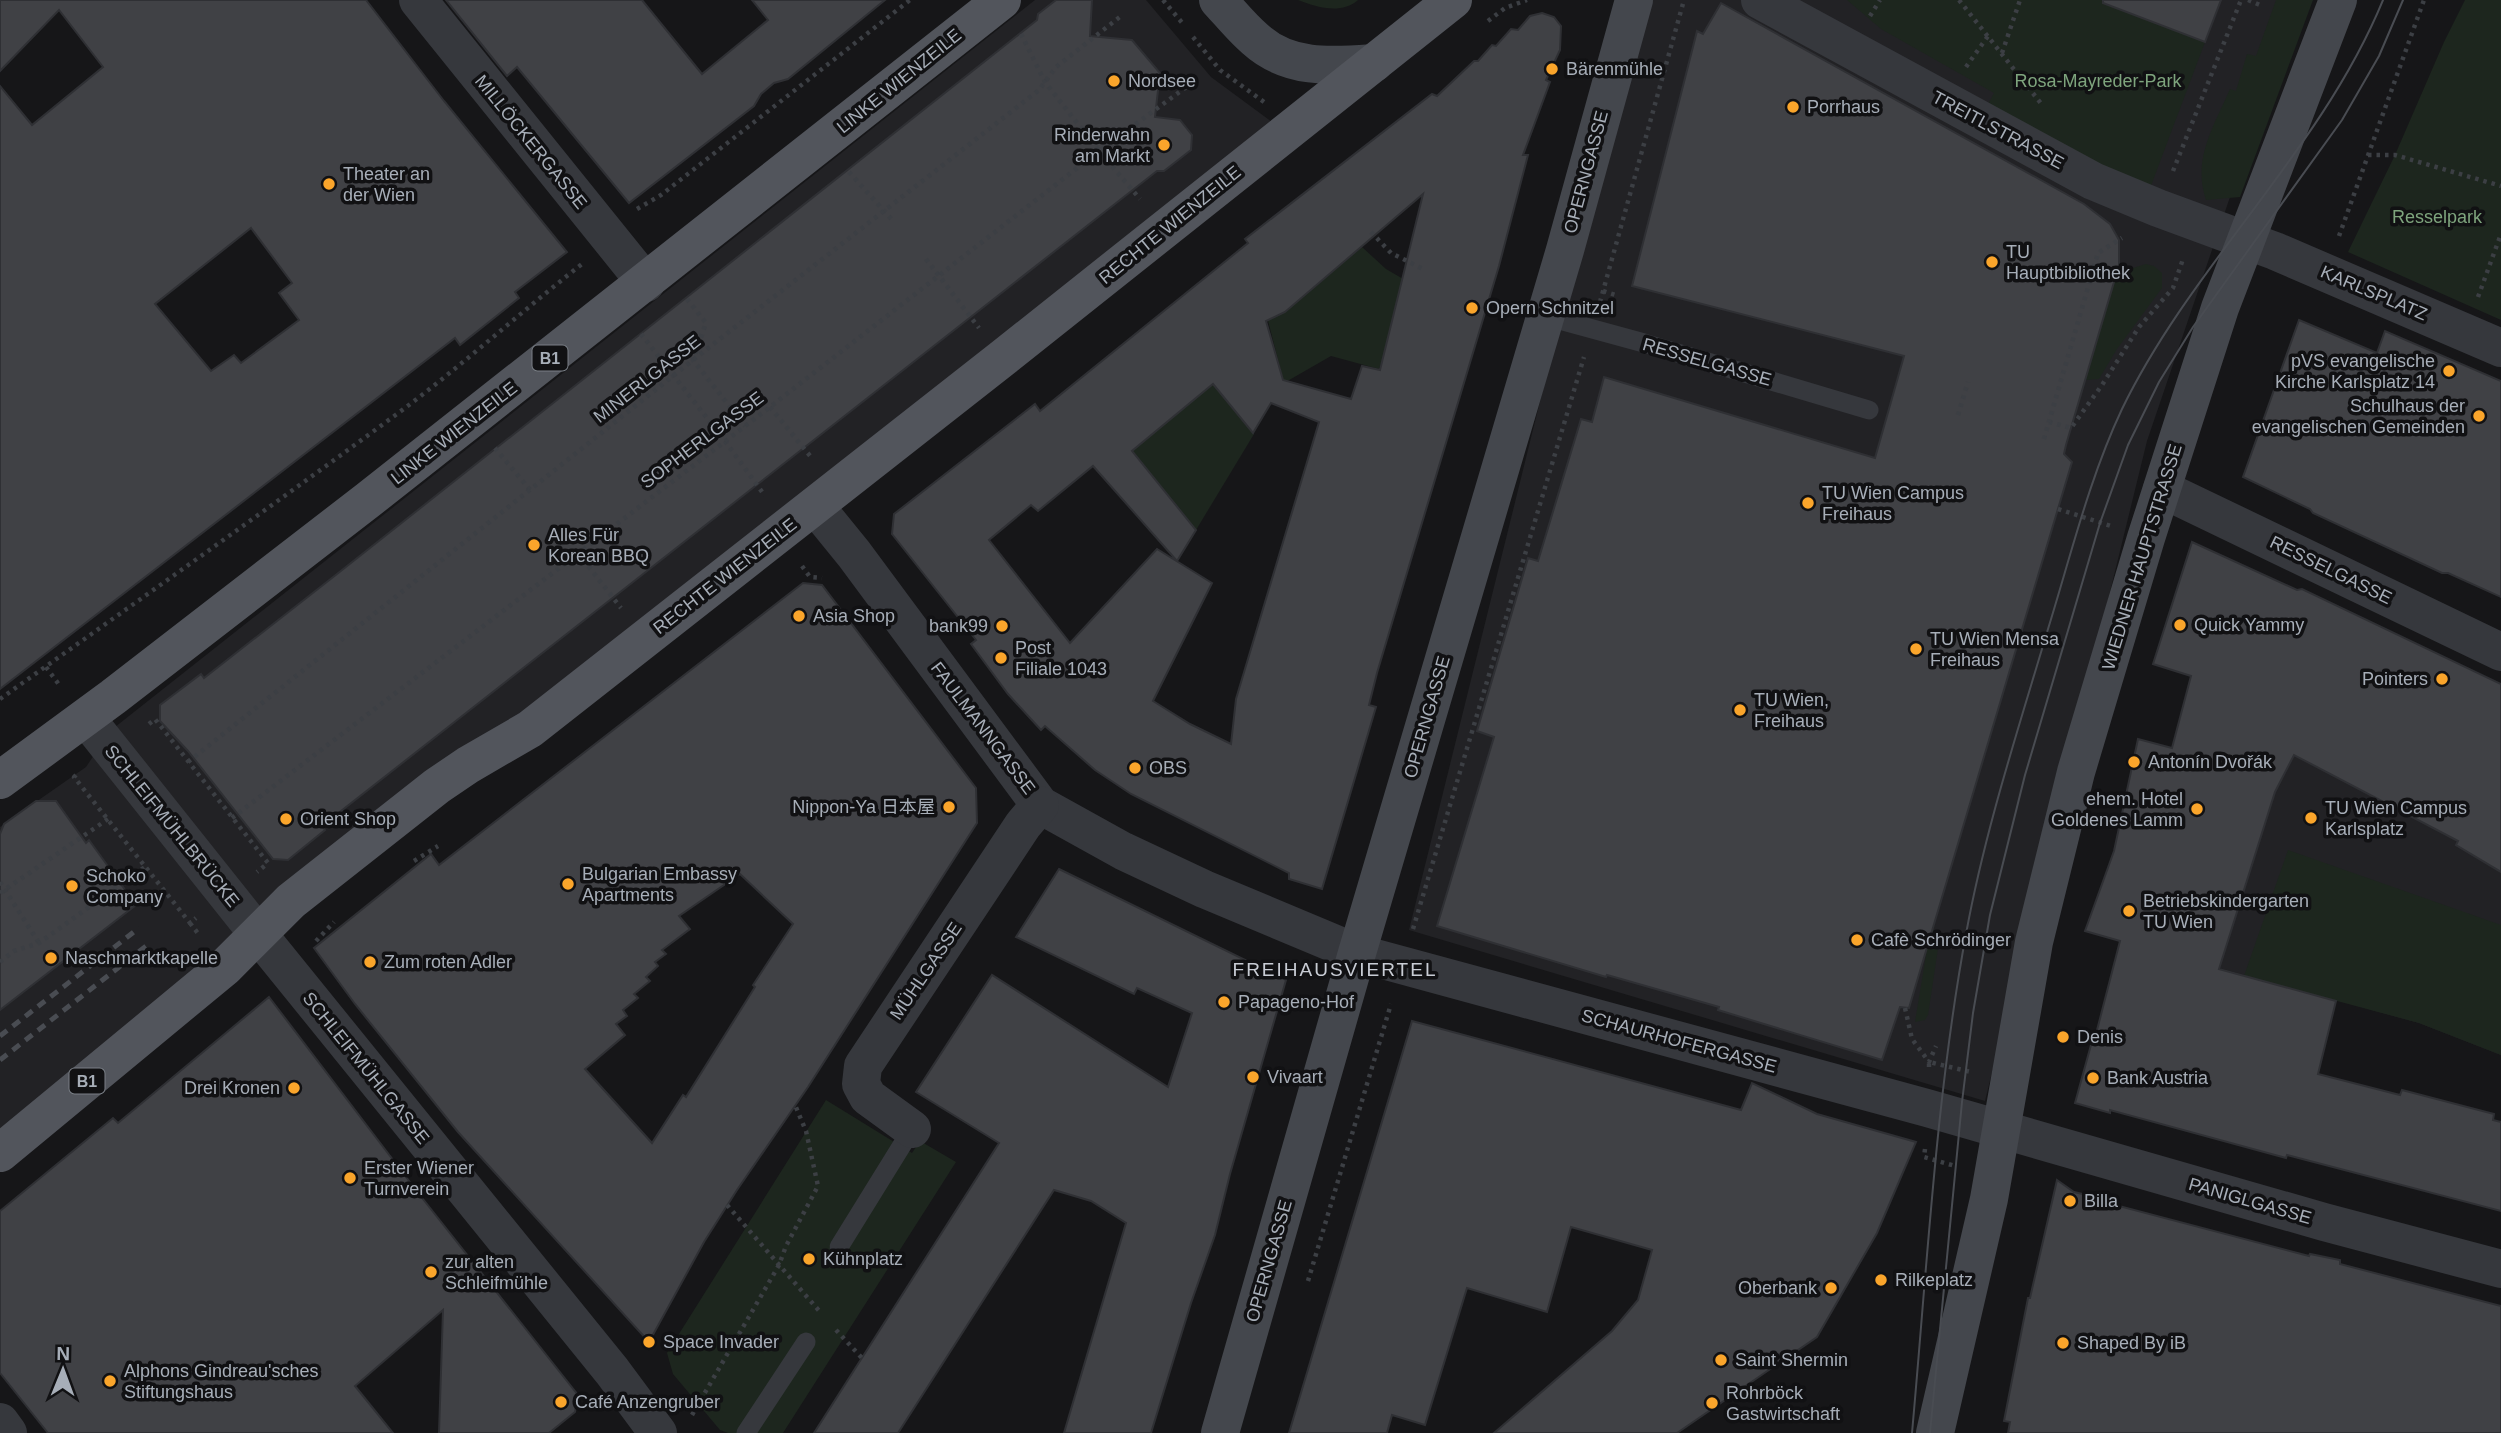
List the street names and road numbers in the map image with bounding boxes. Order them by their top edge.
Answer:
street label: LINKE WIENZEILE [833,25,965,137]
street label: MILLÖCKERGASSE [471,71,591,213]
street label: TREITLSTRASSE [1929,87,2067,173]
street label: OPERNGASSE [1560,109,1612,235]
street label: RECHTE WIENZEILE [1095,162,1245,288]
street label: KARLSPLATZ [2318,262,2430,324]
street label: MINERLGASSE [590,331,704,427]
street label: RESSELGASSE [1640,334,1774,390]
road number: B1 [532,346,568,370]
street label: LINKE WIENZEILE [387,378,521,488]
street label: SOPHERLGASSE [637,387,767,493]
street label: WIEDNER HAUPTSTRASSE [2098,442,2186,672]
street label: RECHTE WIENZEILE [649,514,801,638]
street label: RESSELGASSE [2267,532,2395,608]
street label: OPERNGASSE [1400,654,1454,780]
street label: FAULMANNGASSE [927,658,1039,798]
street label: SCHLEIFMÜHLBRÜCKE [101,741,243,911]
street label: MÜHLGASSE [886,919,966,1023]
street label: SCHLEIFMÜHLGASSE [299,988,433,1148]
street label: SCHAURHOFERGASSE [1579,1005,1779,1077]
road number: B1 [70,1068,104,1093]
street label: PANIGLGASSE [2186,1174,2314,1228]
street label: OPERNGASSE [1242,1198,1296,1324]

